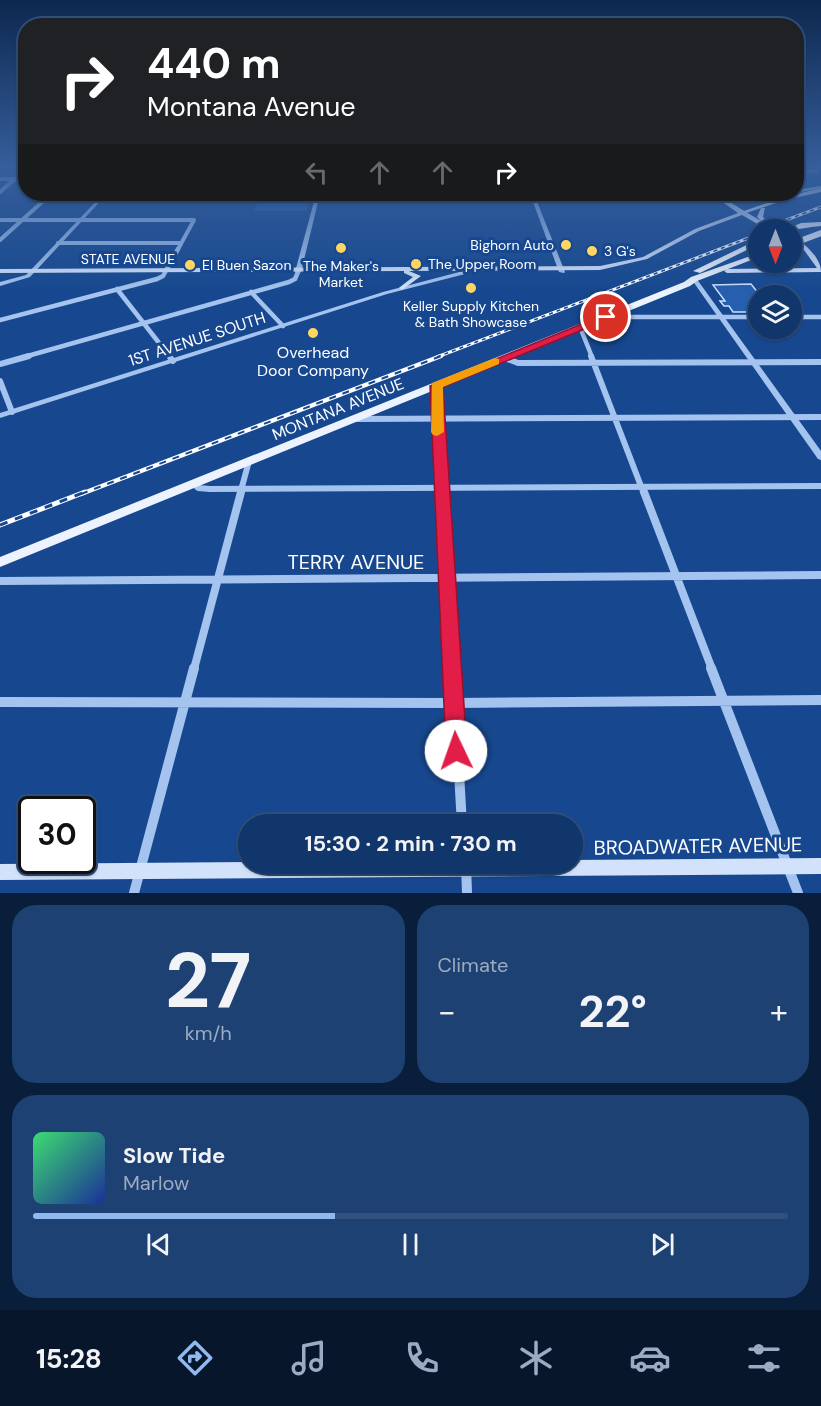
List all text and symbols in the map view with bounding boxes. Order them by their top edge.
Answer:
text: 440 m [147,36,281,91]
icon: right [48,42,126,120]
text: Montana Avenue [147,89,356,124]
icon: left [300,156,333,189]
icon: ahead [363,156,396,189]
icon: ahead [426,156,459,189]
icon: right [489,156,522,189]
north arrow [748,219,802,273]
map controls [748,219,802,339]
place label: Bighorn Auto [470,236,554,254]
marker: Bighorn Auto [559,238,573,252]
marker: The Maker's Market [334,241,348,255]
place label: 3 G's [604,242,636,260]
marker: 3 G's [585,244,599,258]
street label: STATE AVENUE [81,250,175,268]
place label: The Upper Room [428,255,536,273]
place label: El Buen Sazon [202,256,291,274]
place label: The Maker's Market [303,257,379,291]
marker: The Upper Room [409,257,423,271]
marker: El Buen Sazon [183,258,197,272]
marker: Keller Supply Kitchen & Bath Showcase [464,281,478,295]
button: layers [748,285,802,339]
pin [580,291,631,342]
place label: Keller Supply Kitchen & Bath Showcase [403,297,539,331]
icon: arrive [589,300,622,333]
street label: 1ST AVENUE SOUTH [126,307,268,371]
marker: Overhead Door Company [306,326,320,340]
place label: Overhead Door Company [257,342,369,381]
street label: MONTANA AVENUE [269,373,407,445]
street label: TERRY AVENUE [288,549,424,575]
position arrow [424,719,488,783]
speed limit sign: 30 [18,796,96,874]
text: 15:30 · 2 min · 730 m [304,829,517,858]
street label: BROADWATER AVENUE [593,831,803,861]
text: 27 [165,930,251,1031]
text: Climate [438,952,508,978]
text: 22° [579,982,647,1041]
text: − [438,990,456,1033]
text: + [770,990,788,1033]
text: km/h [185,1020,232,1046]
text: Slow Tide [123,1141,225,1170]
text: Marlow [123,1170,189,1196]
icon: previous [142,1228,175,1261]
icon: pause [394,1228,427,1261]
icon: next [646,1228,679,1261]
icon: directions [174,1337,216,1379]
icon: music [288,1337,330,1379]
icon: phone [401,1337,443,1379]
icon: climate [515,1337,557,1379]
icon: car [629,1337,671,1379]
icon: filters [743,1337,785,1379]
text: 15:28 [36,1341,102,1376]

